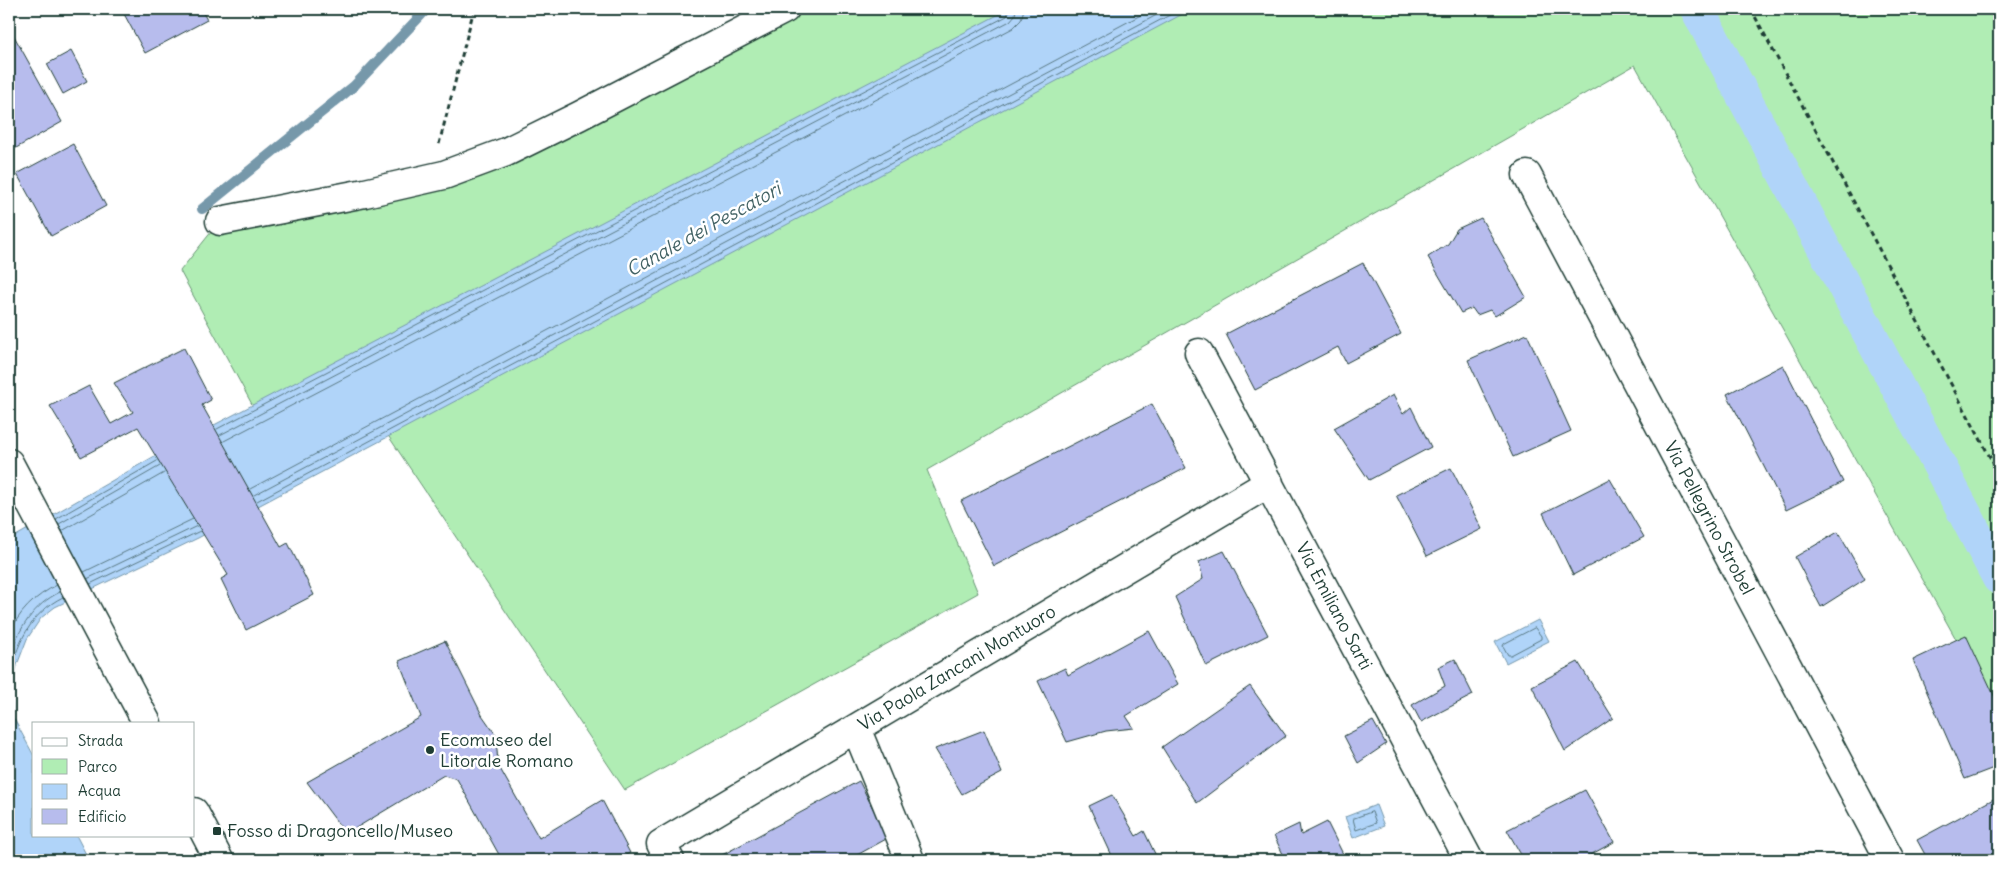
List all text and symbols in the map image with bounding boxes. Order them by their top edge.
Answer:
water label: Canale dei Pescatori [621,175,787,281]
street label: Via Pellegrino Strobel [1659,437,1760,598]
street label: Via Emiliano Sarti [1291,538,1378,673]
street label: Via Paola Zancani Montuoro [854,599,1060,736]
legend [32,722,195,836]
place label: Ecomuseo del Litorale Romano [440,728,573,772]
text: Strada [78,731,123,750]
marker: Ecomuseo del Litorale Romano [424,744,436,756]
text: Parco [78,757,117,776]
text: Acqua [78,781,121,800]
text: Edificio [78,807,126,826]
place label: Fosso di Dragoncello/Museo [227,819,453,842]
marker: Fosso di Dragoncello/Museo [211,825,223,837]

